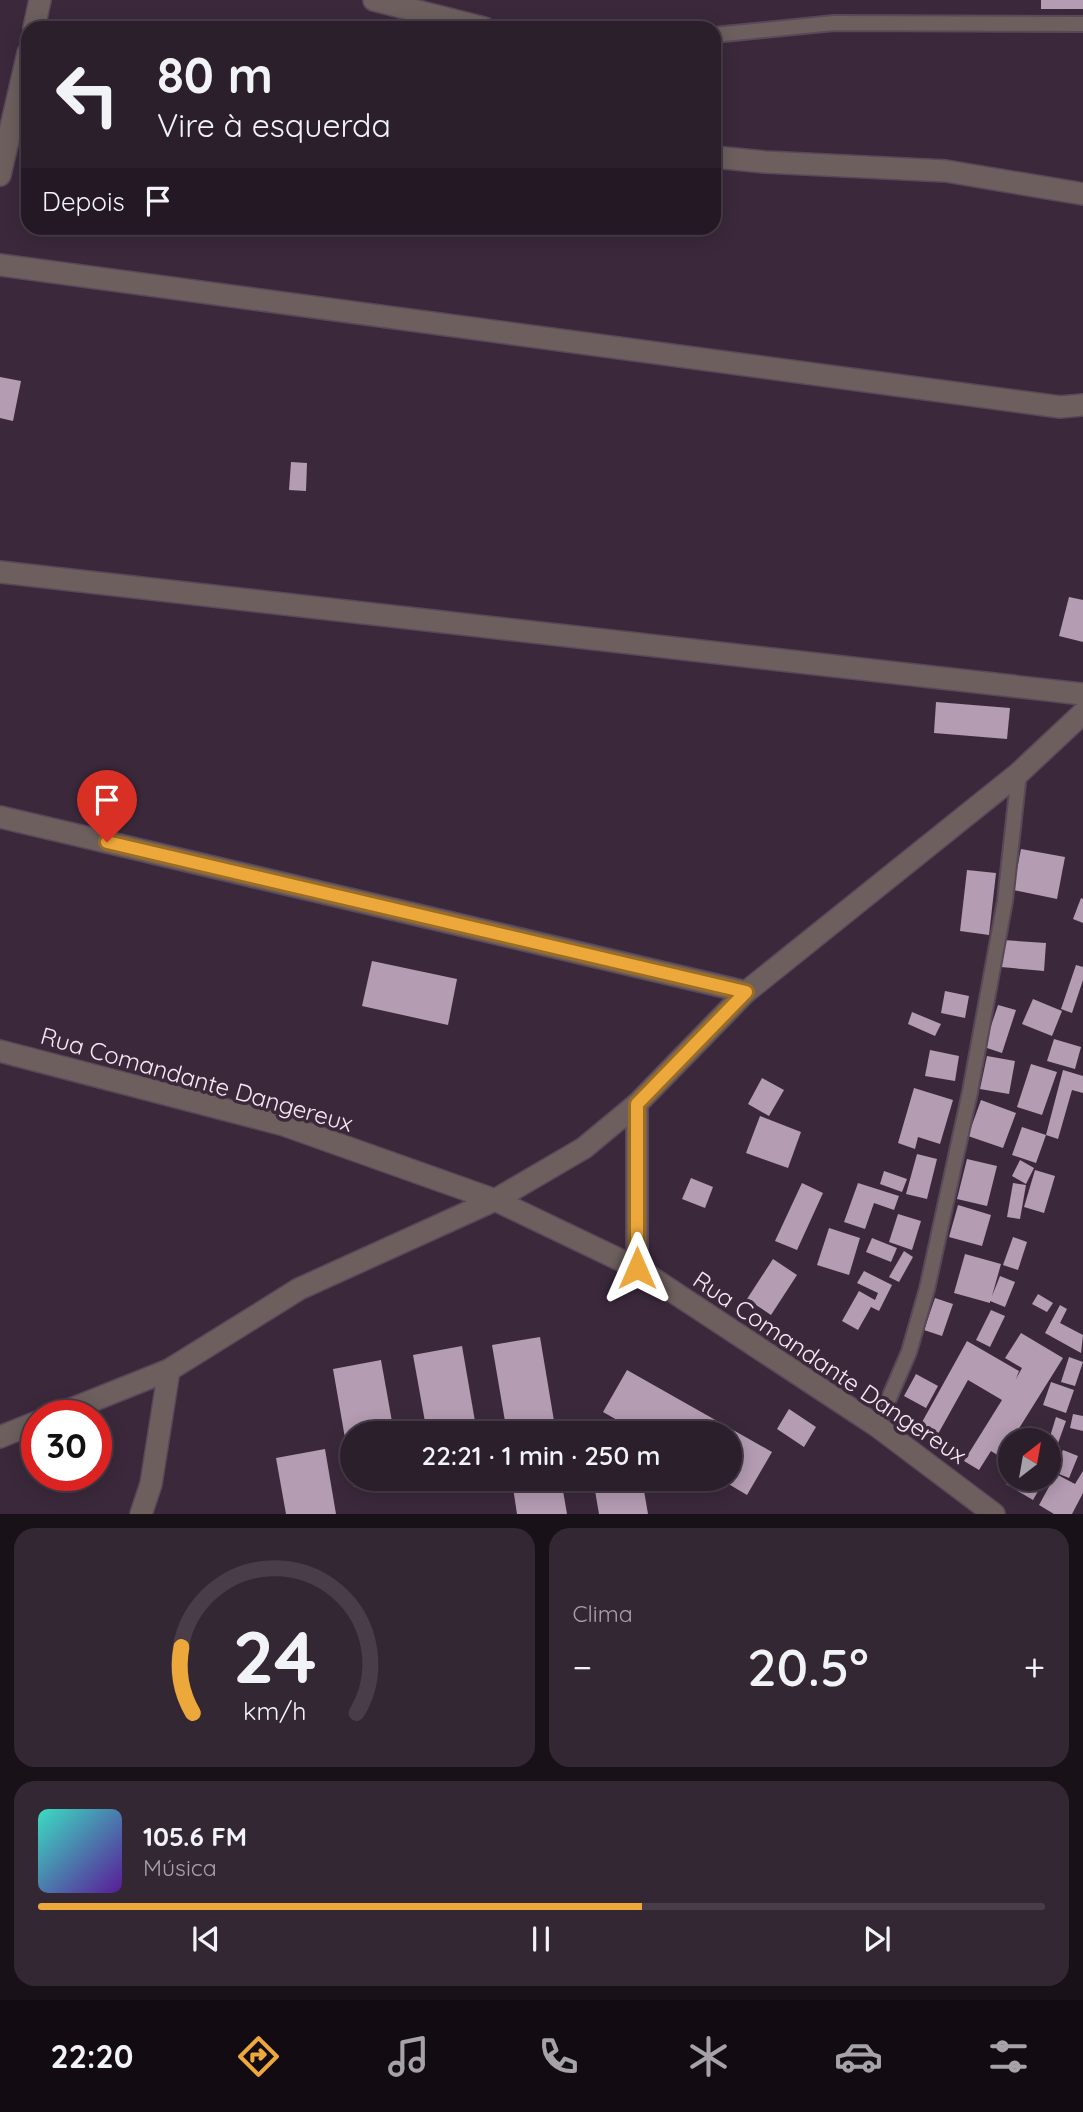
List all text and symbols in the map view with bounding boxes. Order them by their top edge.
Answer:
text: 80 m [157,44,273,105]
icon: left [42,49,133,140]
text: Vire à esquerda [157,105,391,145]
icon: arrive [139,182,177,220]
text: Depois [42,185,125,218]
pin [77,770,137,842]
icon: arrive [88,781,126,819]
street label: Rua Comandante Dangereux [37,1020,357,1138]
position arrow [600,1231,674,1305]
street label: Rua Comandante Dangereux [688,1264,972,1470]
speed limit sign: 30 [21,1400,112,1491]
north arrow [998,1428,1060,1491]
map controls [998,1428,1061,1491]
text: 22:21 · 1 min · 250 m [422,1439,660,1472]
text: Clima [573,1599,633,1628]
text: 24 [232,1611,316,1702]
text: 20.5° [747,1634,869,1699]
text: − [573,1643,592,1691]
text: + [1024,1643,1045,1691]
text: km/h [243,1695,306,1726]
text: 105.6 FM [143,1820,247,1853]
text: Música [143,1853,217,1882]
icon: previous [187,1920,225,1958]
icon: pause [522,1920,560,1958]
icon: next [858,1920,896,1958]
icon: directions [234,2032,283,2081]
icon: music [384,2032,433,2081]
icon: phone [534,2032,583,2081]
icon: climate [684,2032,733,2081]
icon: car [834,2032,883,2081]
icon: filters [984,2032,1033,2081]
text: 22:20 [50,2036,133,2076]

